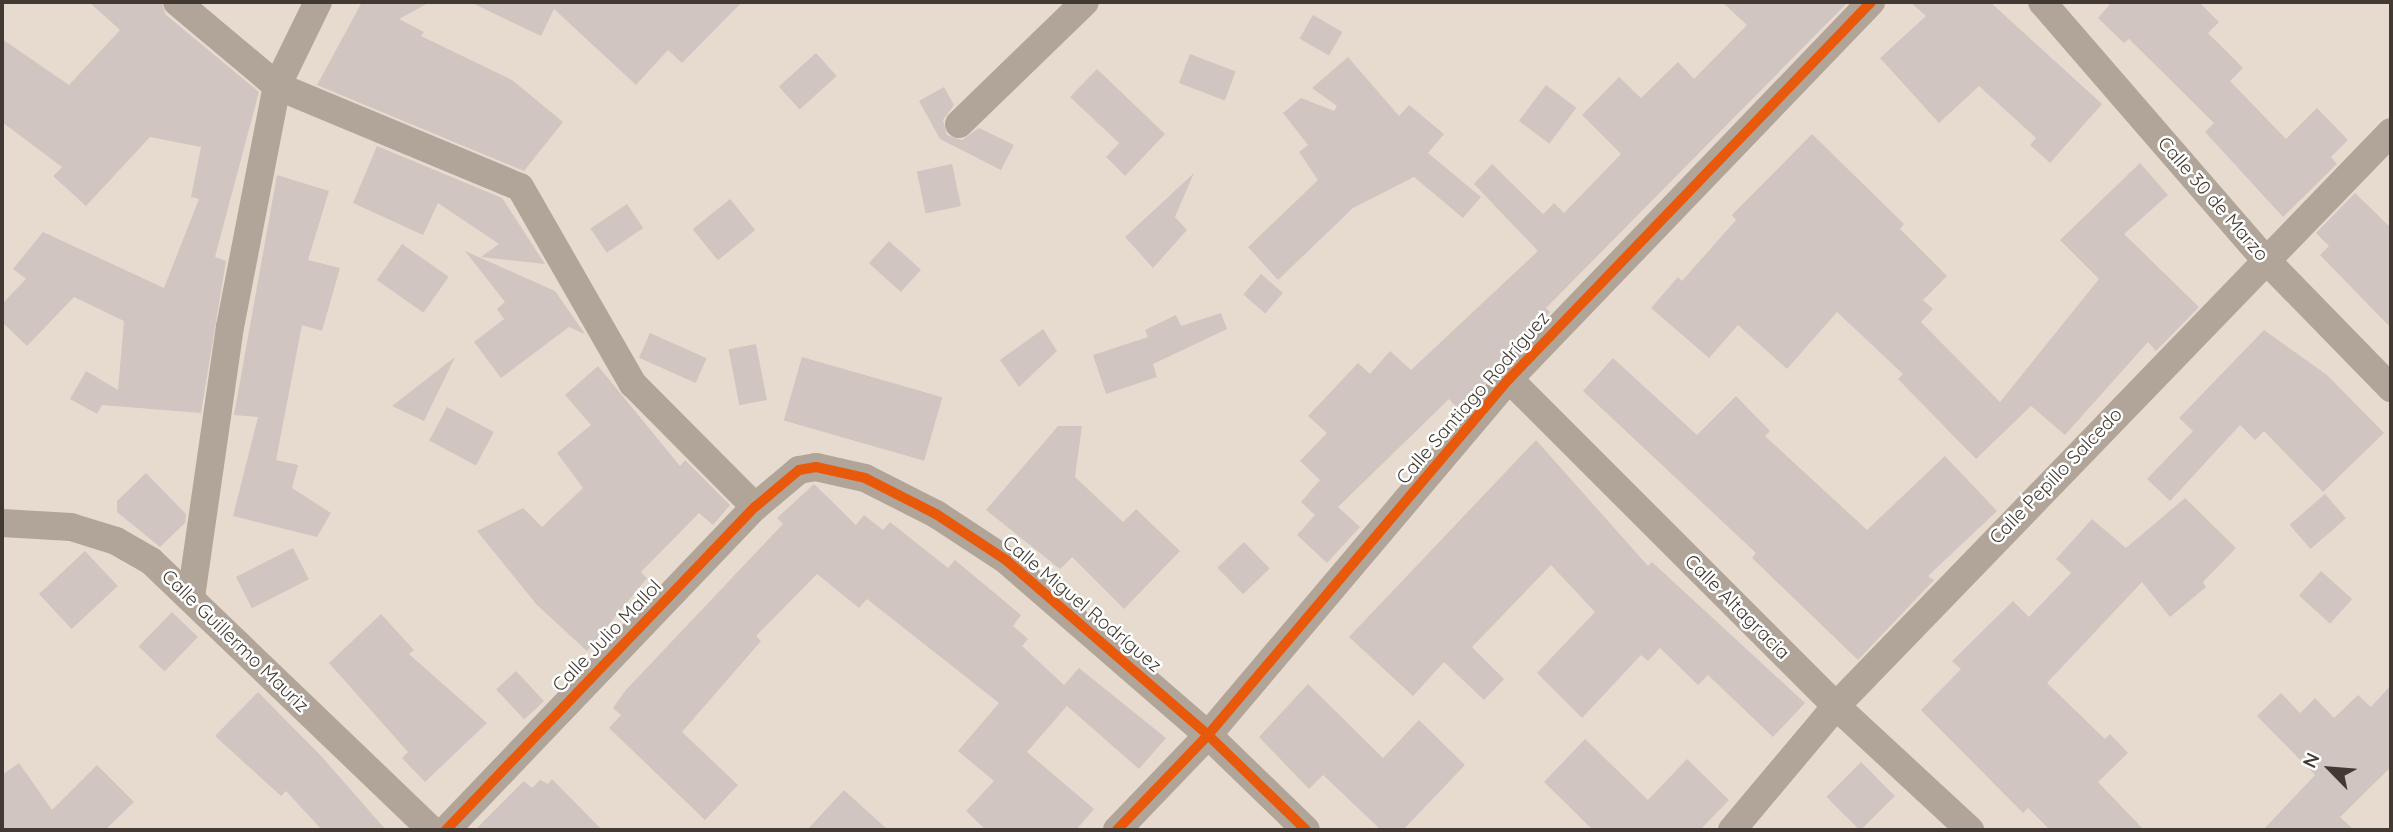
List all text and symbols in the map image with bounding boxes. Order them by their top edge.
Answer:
street label: Calle 30 de Marzo [2153,132,2273,266]
street label: Calle Santiago Rodríguez [1392,307,1554,489]
street label: Calle Pepillo Salcedo [1985,403,2127,549]
street label: Calle Miguel Rodríguez [998,531,1166,677]
street label: Calle Altagracia [1680,550,1794,664]
street label: Calle Guillermo Mauriz [157,565,313,717]
street label: Calle Julio Mallol [548,575,666,697]
north arrow [2295,734,2365,804]
text: N [2297,749,2325,772]

